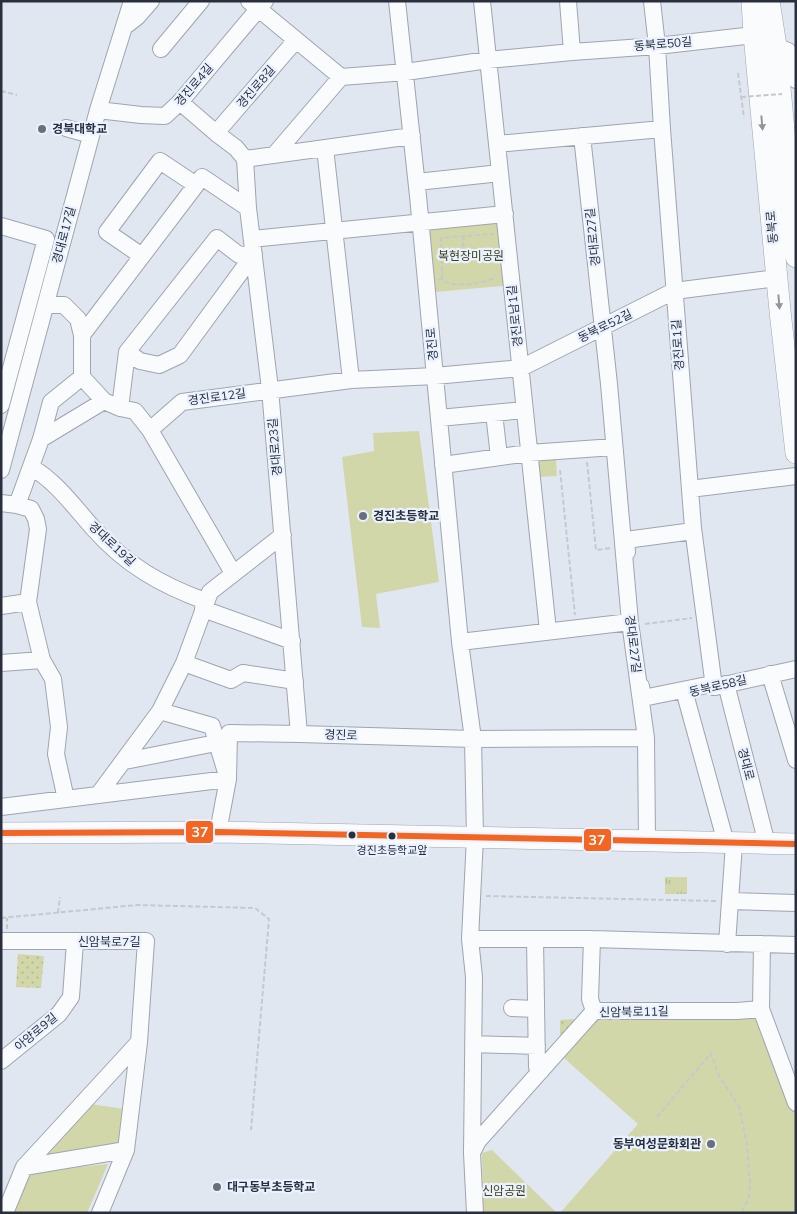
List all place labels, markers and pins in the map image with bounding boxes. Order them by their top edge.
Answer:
place label: 경북대학교 [52,121,107,136]
marker: 경북대학교 [36,123,48,135]
place label: 경진초등학교 [373,508,439,523]
marker: 경진초등학교 [357,510,369,522]
unlabelled marker [347,830,357,840]
marker: 경진초등학교앞 [387,831,397,841]
place label: 경진초등학교앞 [357,843,427,857]
place label: 동부여성문화회관 [613,1136,701,1151]
marker: 동부여성문화회관 [705,1138,717,1150]
place label: 대구동부초등학교 [227,1179,315,1194]
marker: 대구동부초등학교 [211,1181,223,1193]

